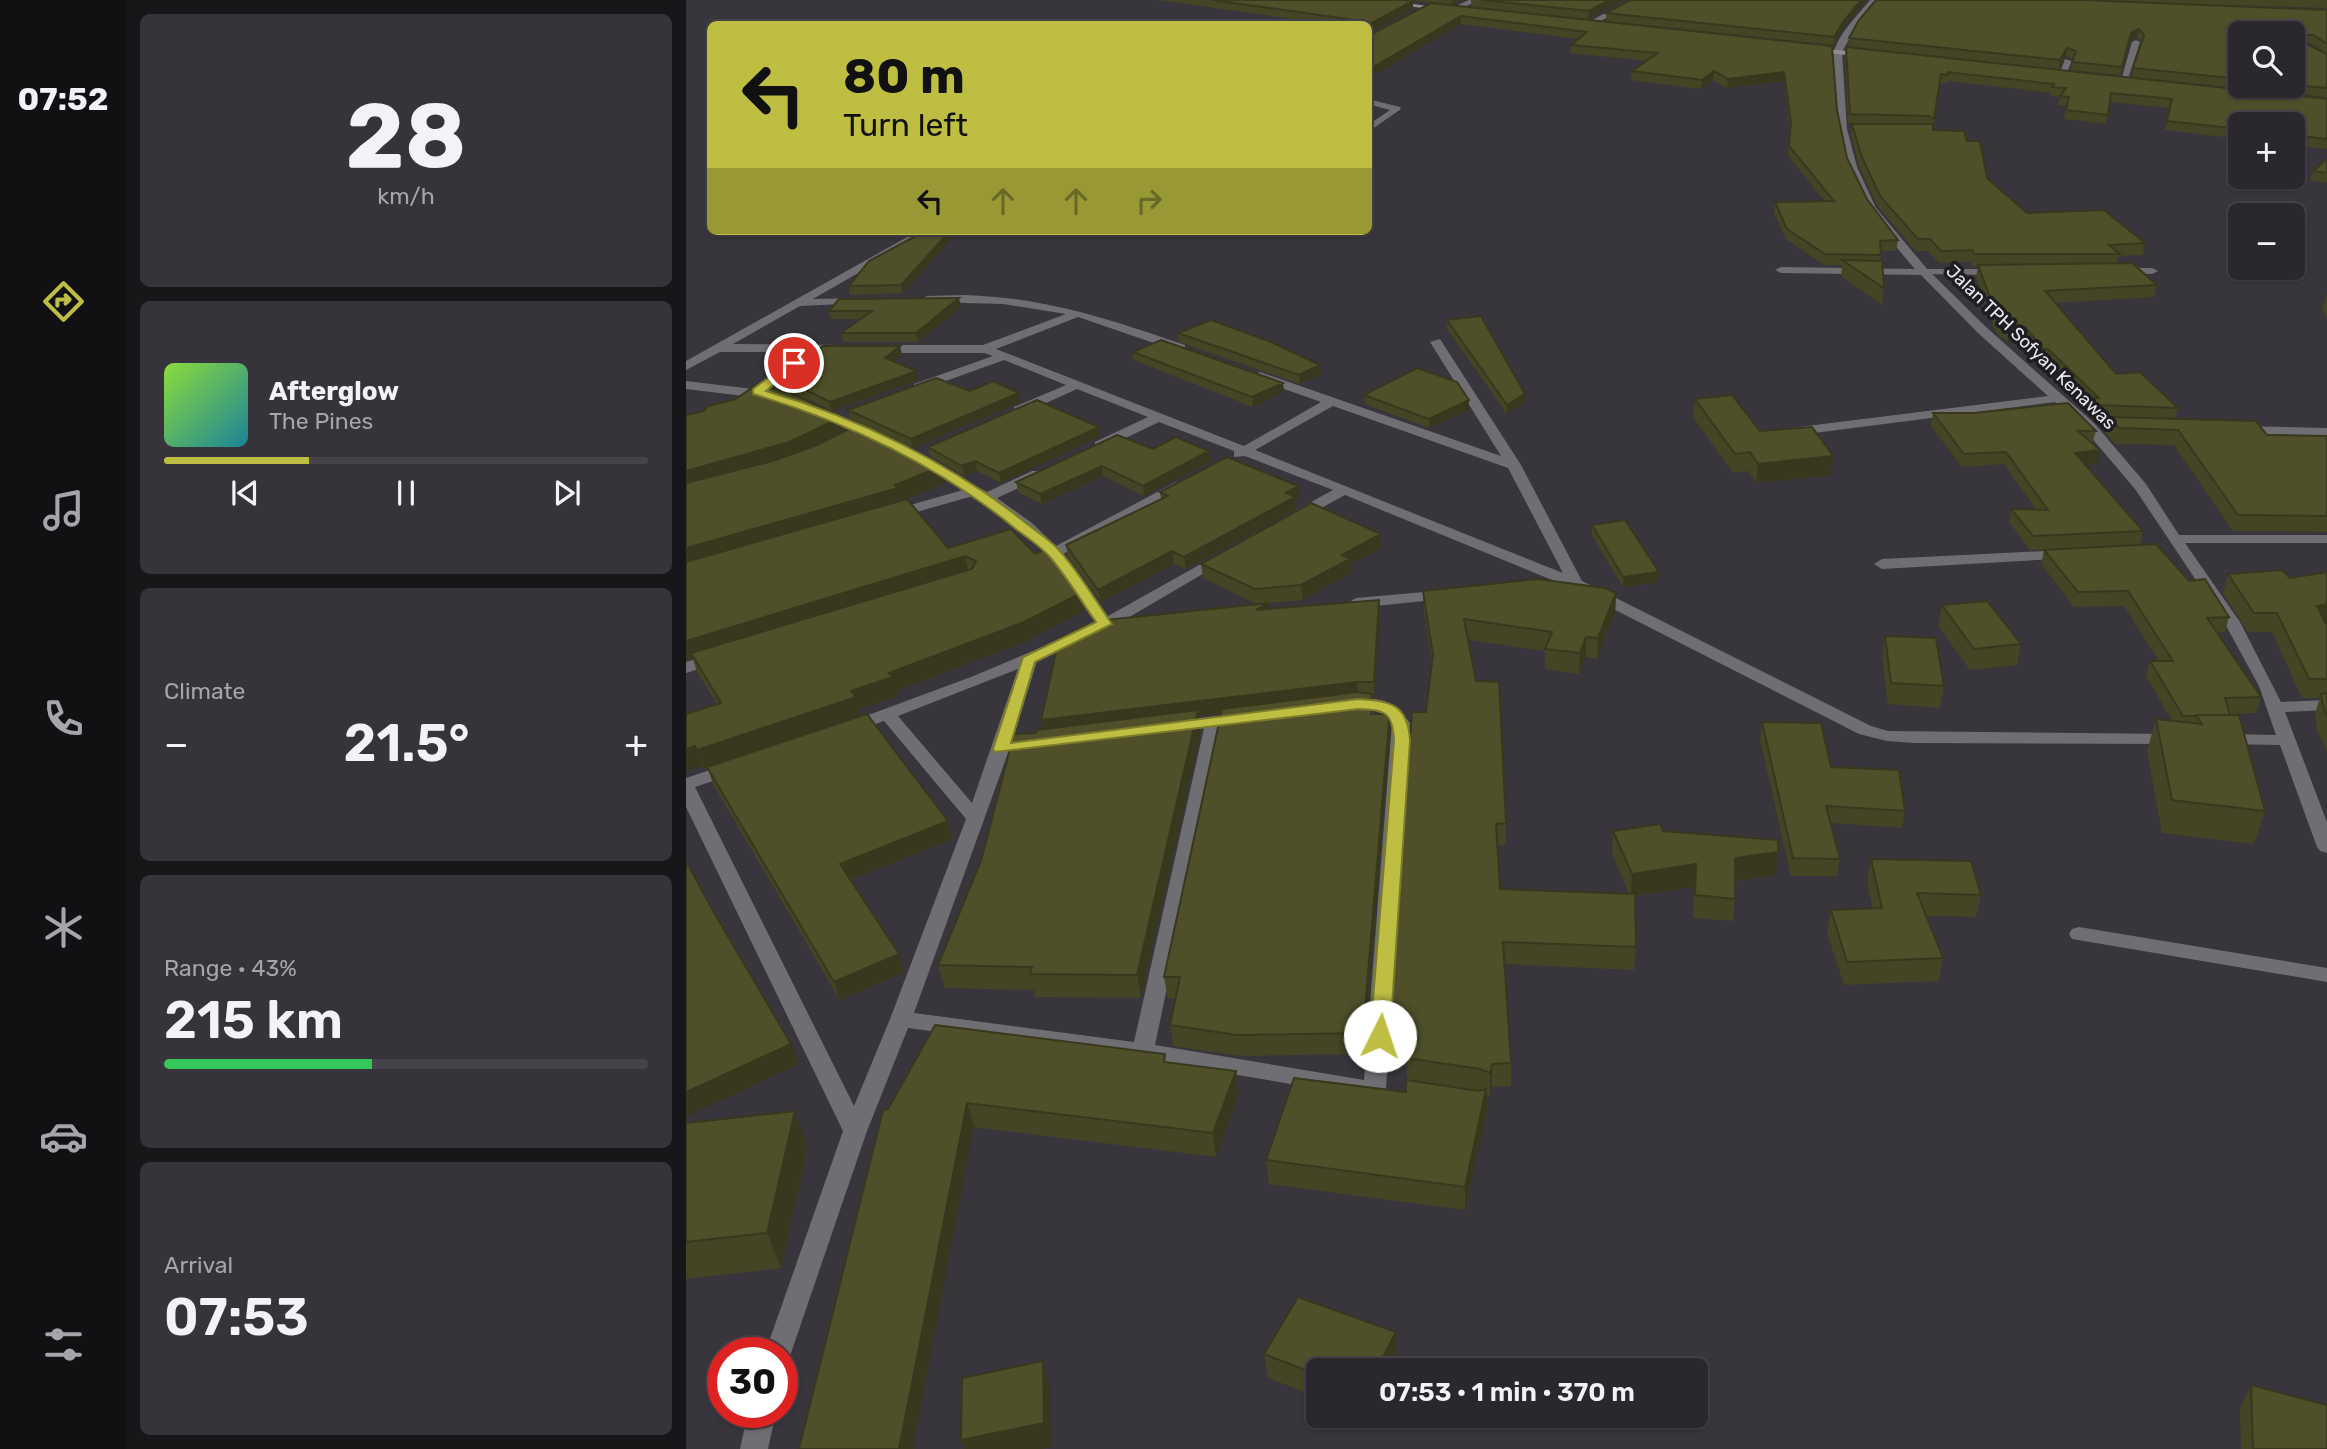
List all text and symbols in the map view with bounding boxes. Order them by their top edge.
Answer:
map controls [2228,21,2305,280]
button: search [2228,21,2305,98]
text: 80 m [843,47,965,105]
icon: left [728,49,819,140]
text: 07:52 [18,80,108,118]
text: 28 [346,82,466,190]
text: Turn left [843,106,968,144]
button: + [2228,112,2305,189]
text: km/h [377,182,435,210]
icon: left [911,182,949,220]
icon: ahead [984,182,1022,220]
icon: ahead [1057,182,1095,220]
icon: right [1130,182,1168,220]
button: − [2228,203,2305,280]
street label: Jalan TPH Sofyan Kenawas [1942,260,2120,434]
icon: directions [39,277,88,326]
pin [764,333,824,393]
icon: arrive [775,344,813,382]
text: Afterglow [269,376,399,407]
text: The Pines [269,407,373,435]
icon: previous [226,474,264,512]
icon: pause [387,474,425,512]
icon: next [548,474,586,512]
icon: music [39,486,88,535]
text: Climate [164,677,245,705]
icon: phone [39,694,88,743]
text: 21.5° [343,712,470,774]
text: − [164,721,189,767]
text: + [624,721,648,767]
icon: climate [39,903,88,952]
text: Range · 43% [164,954,297,982]
text: 215 km [164,989,343,1051]
position arrow [1343,999,1417,1073]
icon: car [39,1112,88,1161]
text: Arrival [164,1251,233,1279]
text: 07:53 [164,1286,309,1348]
icon: filters [39,1320,88,1369]
speed limit sign: 30 [707,1337,798,1428]
text: 07:53 · 1 min · 370 m [1379,1377,1635,1408]

